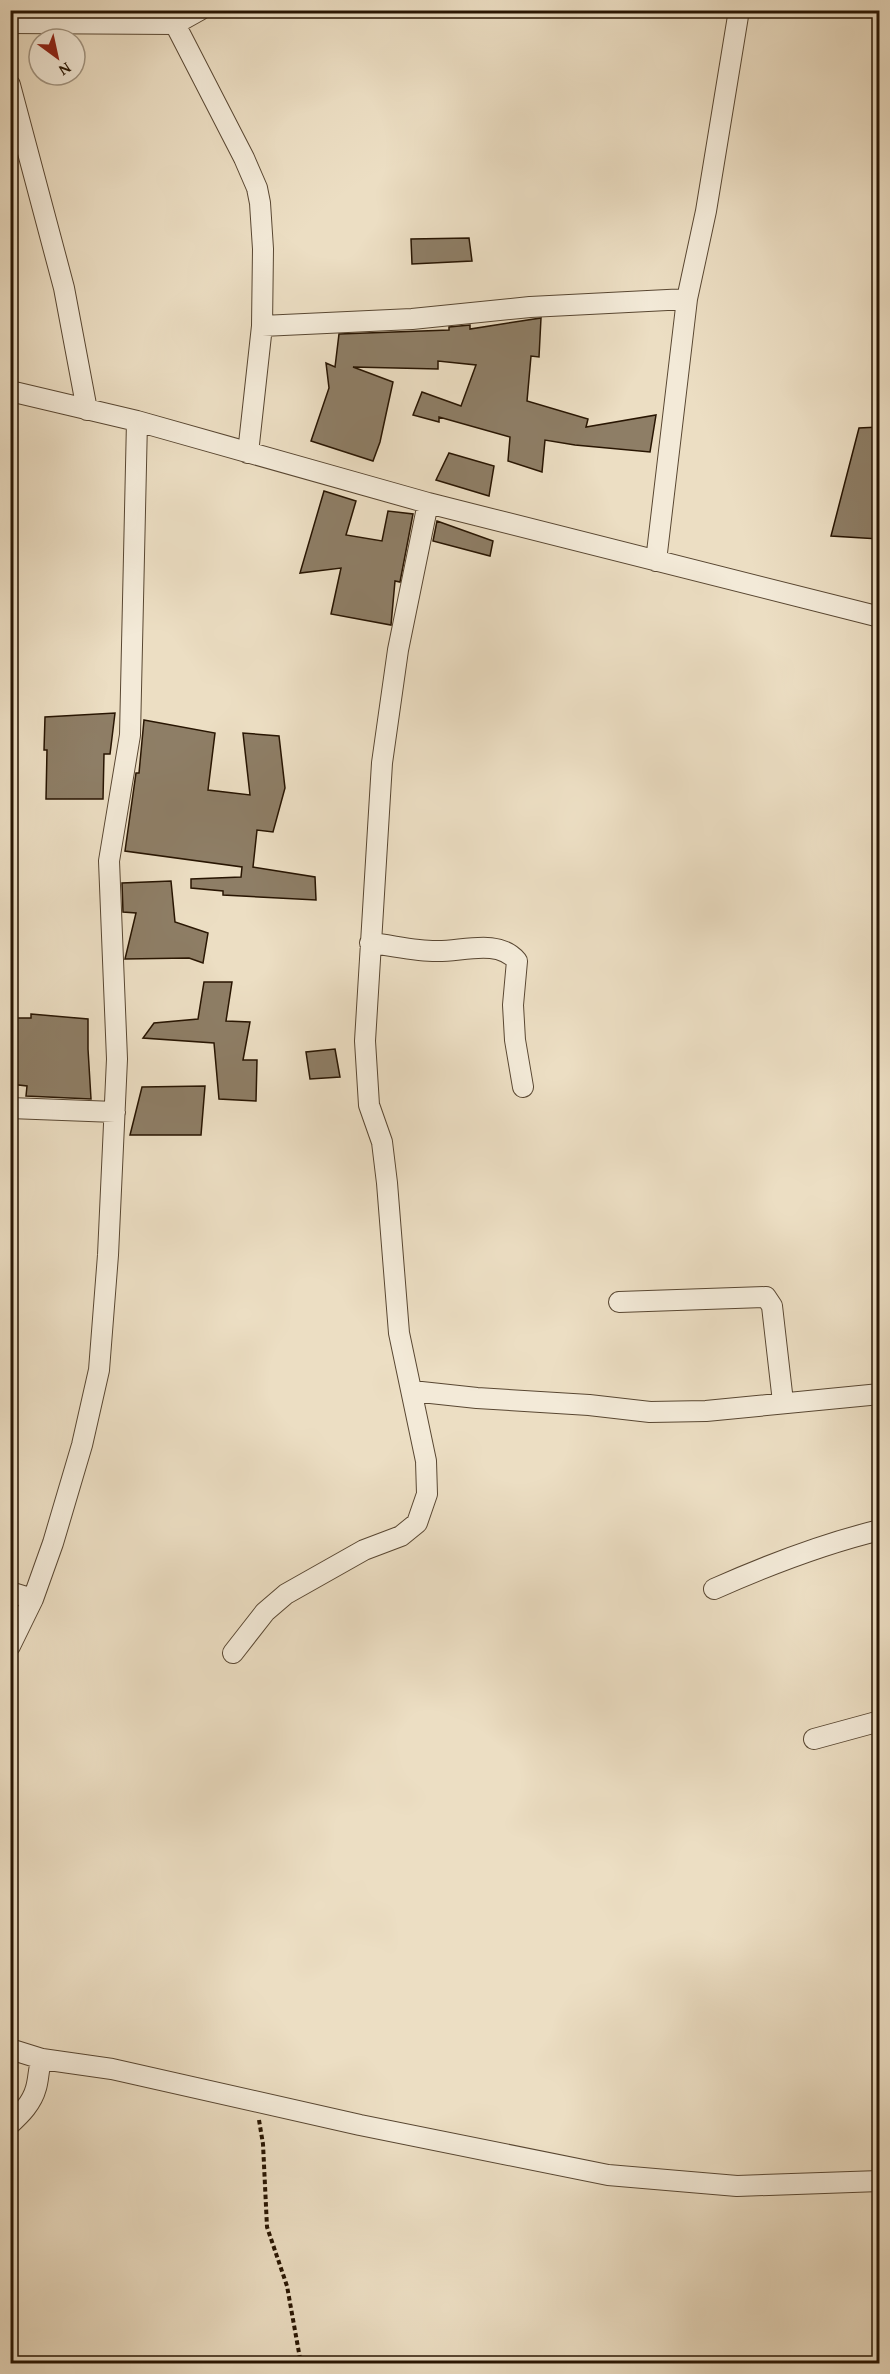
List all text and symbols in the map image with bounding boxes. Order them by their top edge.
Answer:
north arrow [27,27,87,87]
text: N [54,57,76,83]

